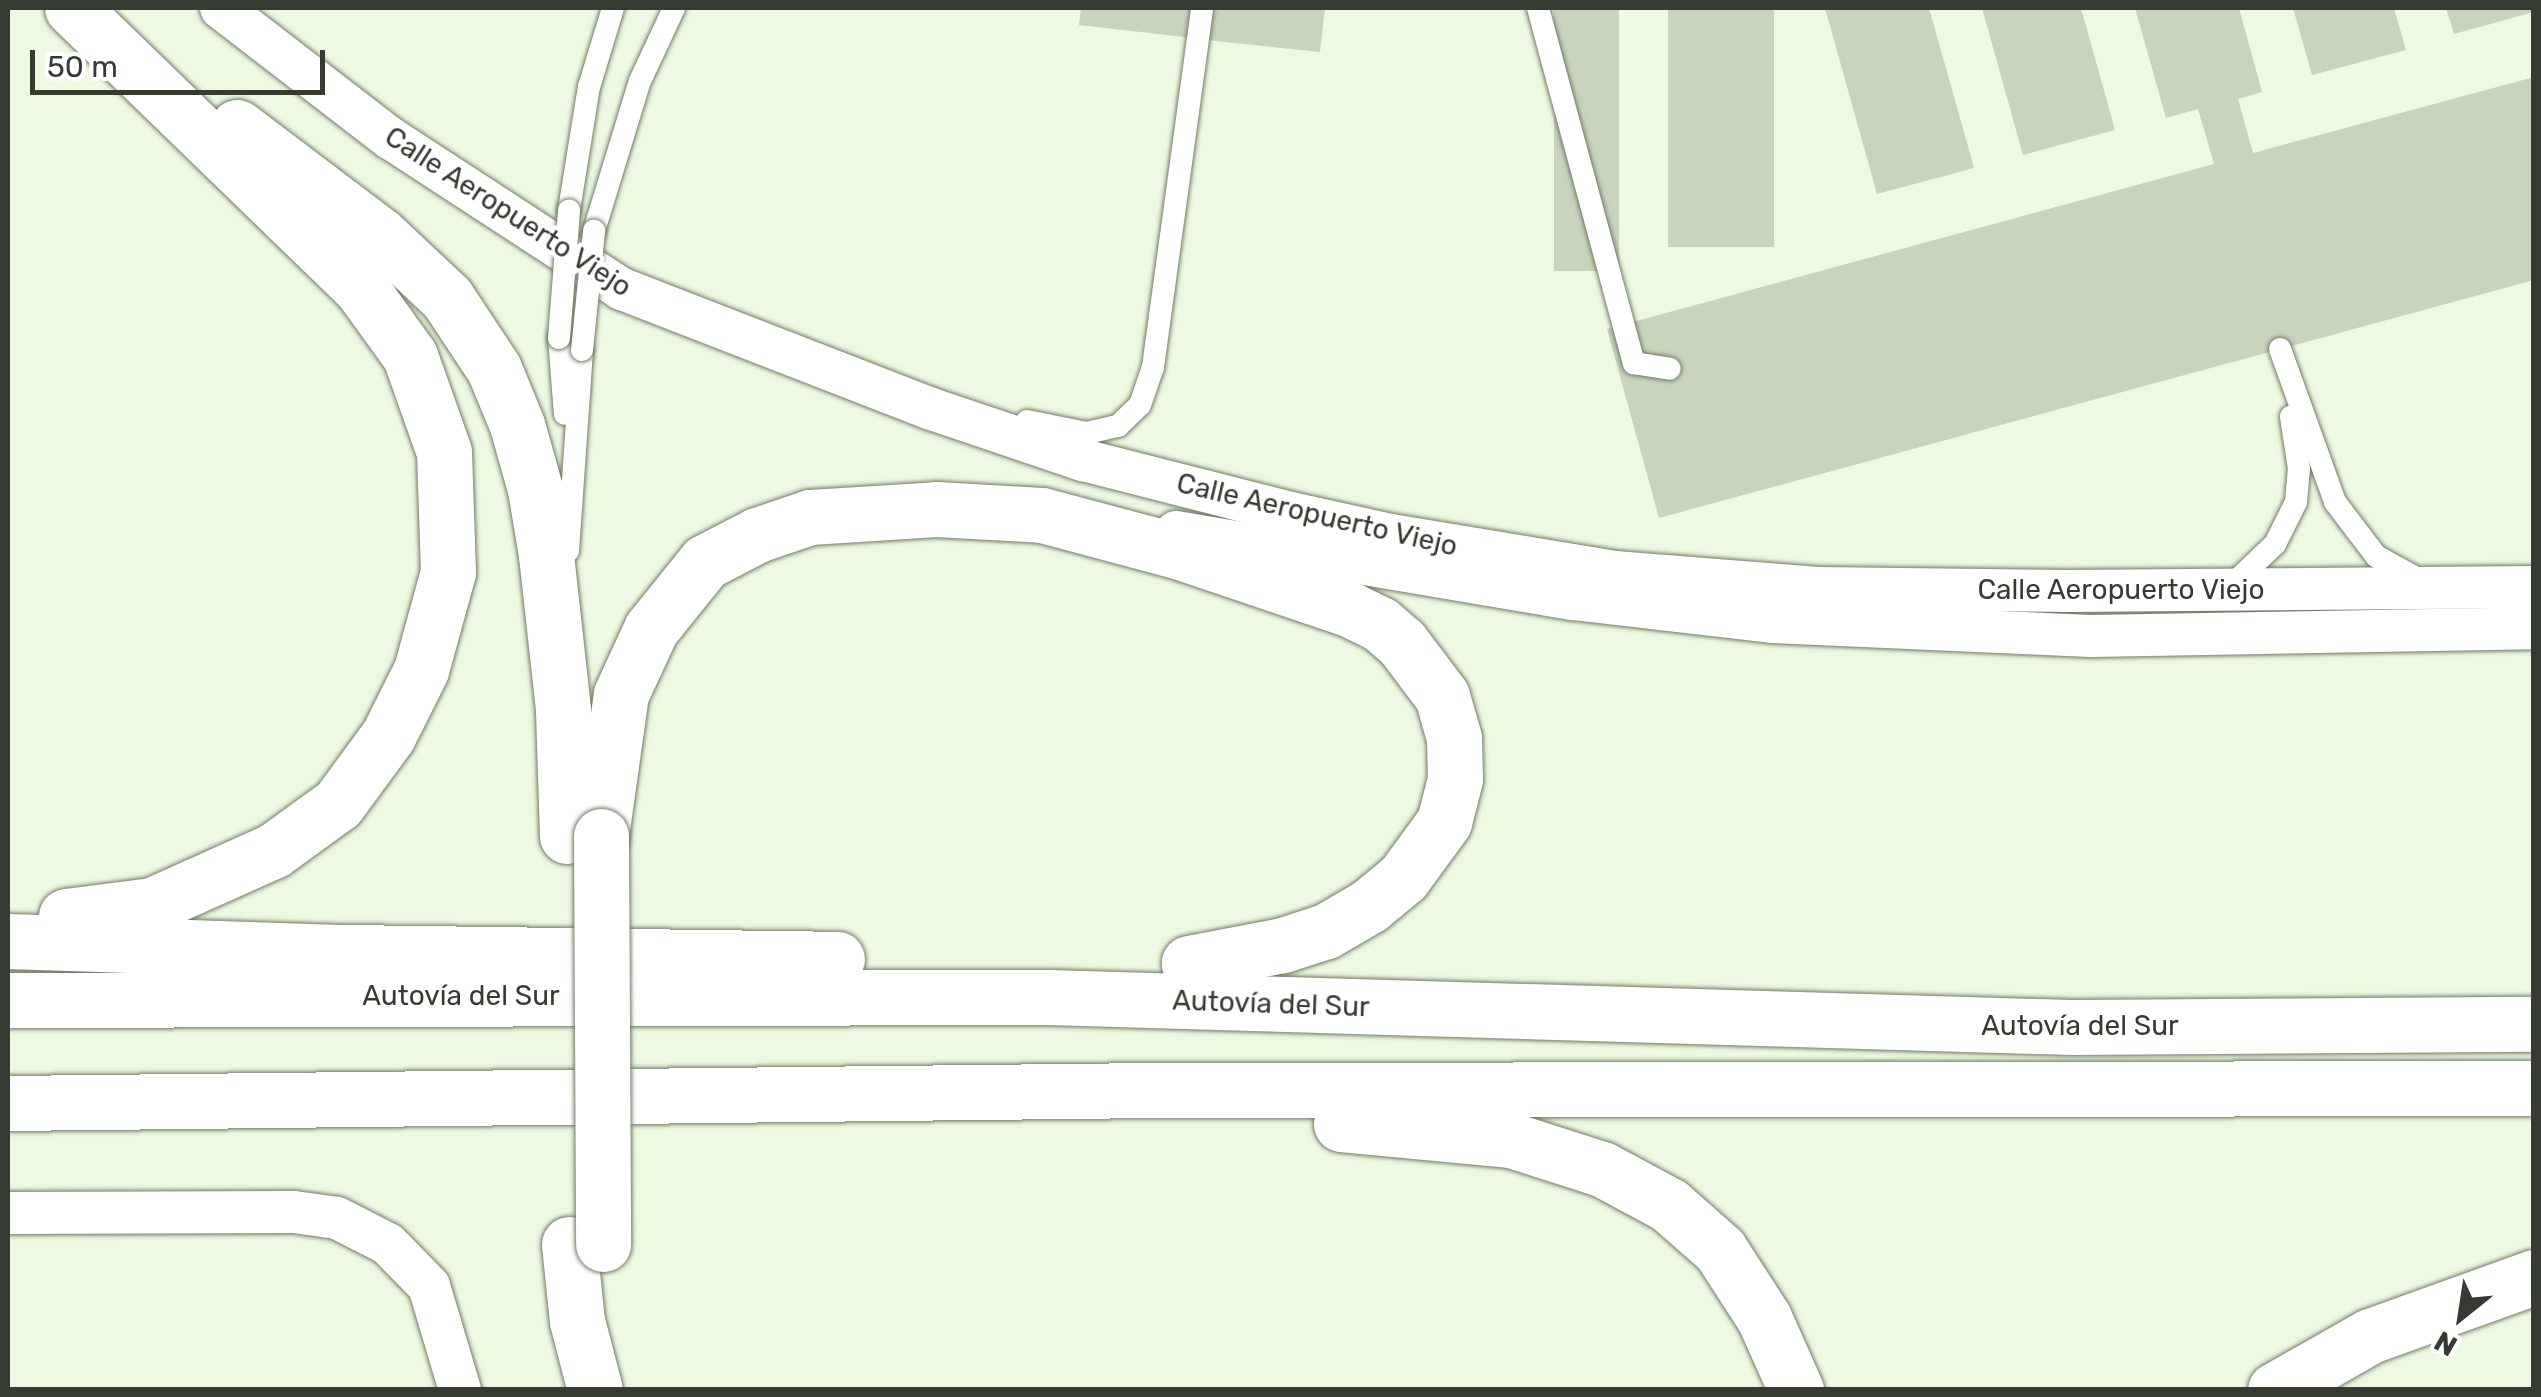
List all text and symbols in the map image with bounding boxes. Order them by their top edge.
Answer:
scale bar [35,30,330,92]
text: 50 m [47,49,118,85]
street label: Calle Aeropuerto Viejo [378,119,638,305]
street label: Calle Aeropuerto Viejo [1173,466,1461,564]
street label: Calle Aeropuerto Viejo [1977,573,2265,607]
street label: Autovía del Sur [362,979,560,1013]
street label: Autovía del Sur [1172,984,1370,1024]
street label: Autovía del Sur [1981,1009,2179,1043]
north arrow [2411,1267,2511,1367]
text: N [2429,1324,2463,1363]

